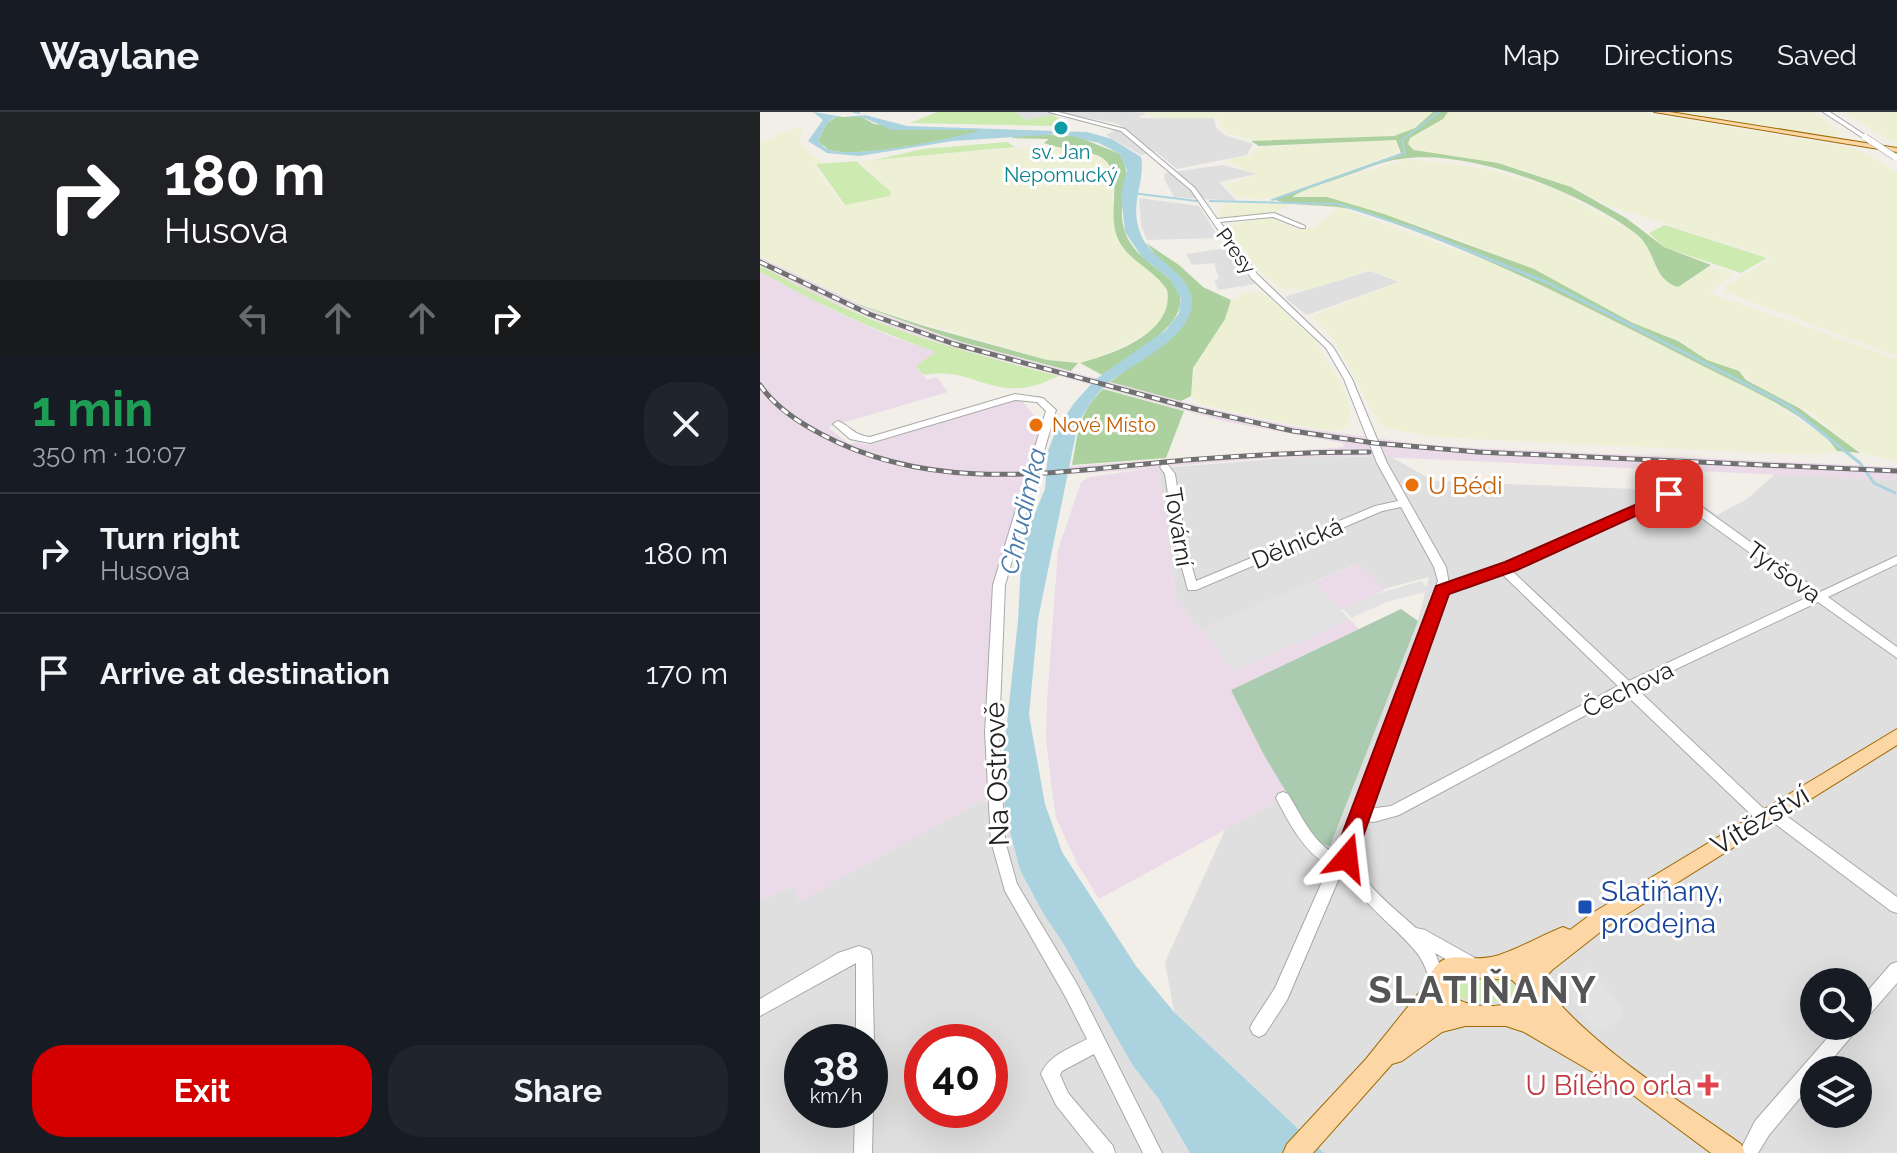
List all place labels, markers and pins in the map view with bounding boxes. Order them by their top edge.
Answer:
marker: sv. Jan Nepomucký [1052,119,1070,137]
place label: sv. Jan Nepomucký [1004,140,1118,187]
place label: Nové Místo [1052,413,1156,437]
marker: Nové Místo [1027,416,1045,434]
pin [1635,460,1703,528]
place label: U Bédi [1428,471,1502,500]
marker: U Bédi [1403,476,1421,494]
place label: Slatiňany, prodejna [1601,875,1723,940]
marker: Slatiňany, prodejna [1576,898,1594,916]
place label: U Bílého orla [1525,1069,1692,1102]
marker: U Bílého orla [1699,1076,1717,1094]

